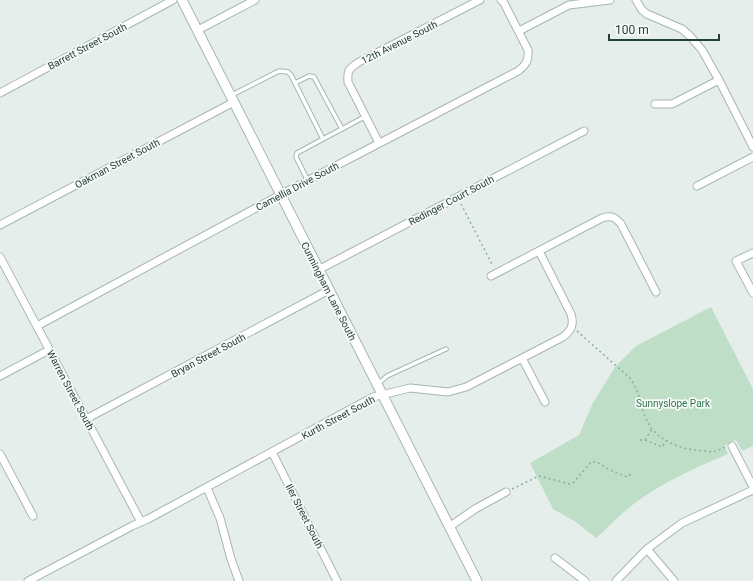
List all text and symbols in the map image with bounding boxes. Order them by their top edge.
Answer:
scale bar [609,16,719,42]
street label: 12th Avenue South [359,19,439,66]
street label: Barrett Street South [46,21,128,72]
text: 100 m [615,23,649,37]
street label: Oakman Street South [73,136,161,190]
street label: Camellia Drive South [254,160,340,213]
street label: Redinger Court South [407,173,496,228]
street label: Cunningham Lane South [299,240,358,342]
street label: Bryan Street South [169,331,247,380]
street label: Warren Street South [45,348,96,432]
street label: Kurth Street South [300,393,377,441]
park label: Sunnyslope Park [636,398,711,409]
street label: Iler Street South [284,482,326,550]

